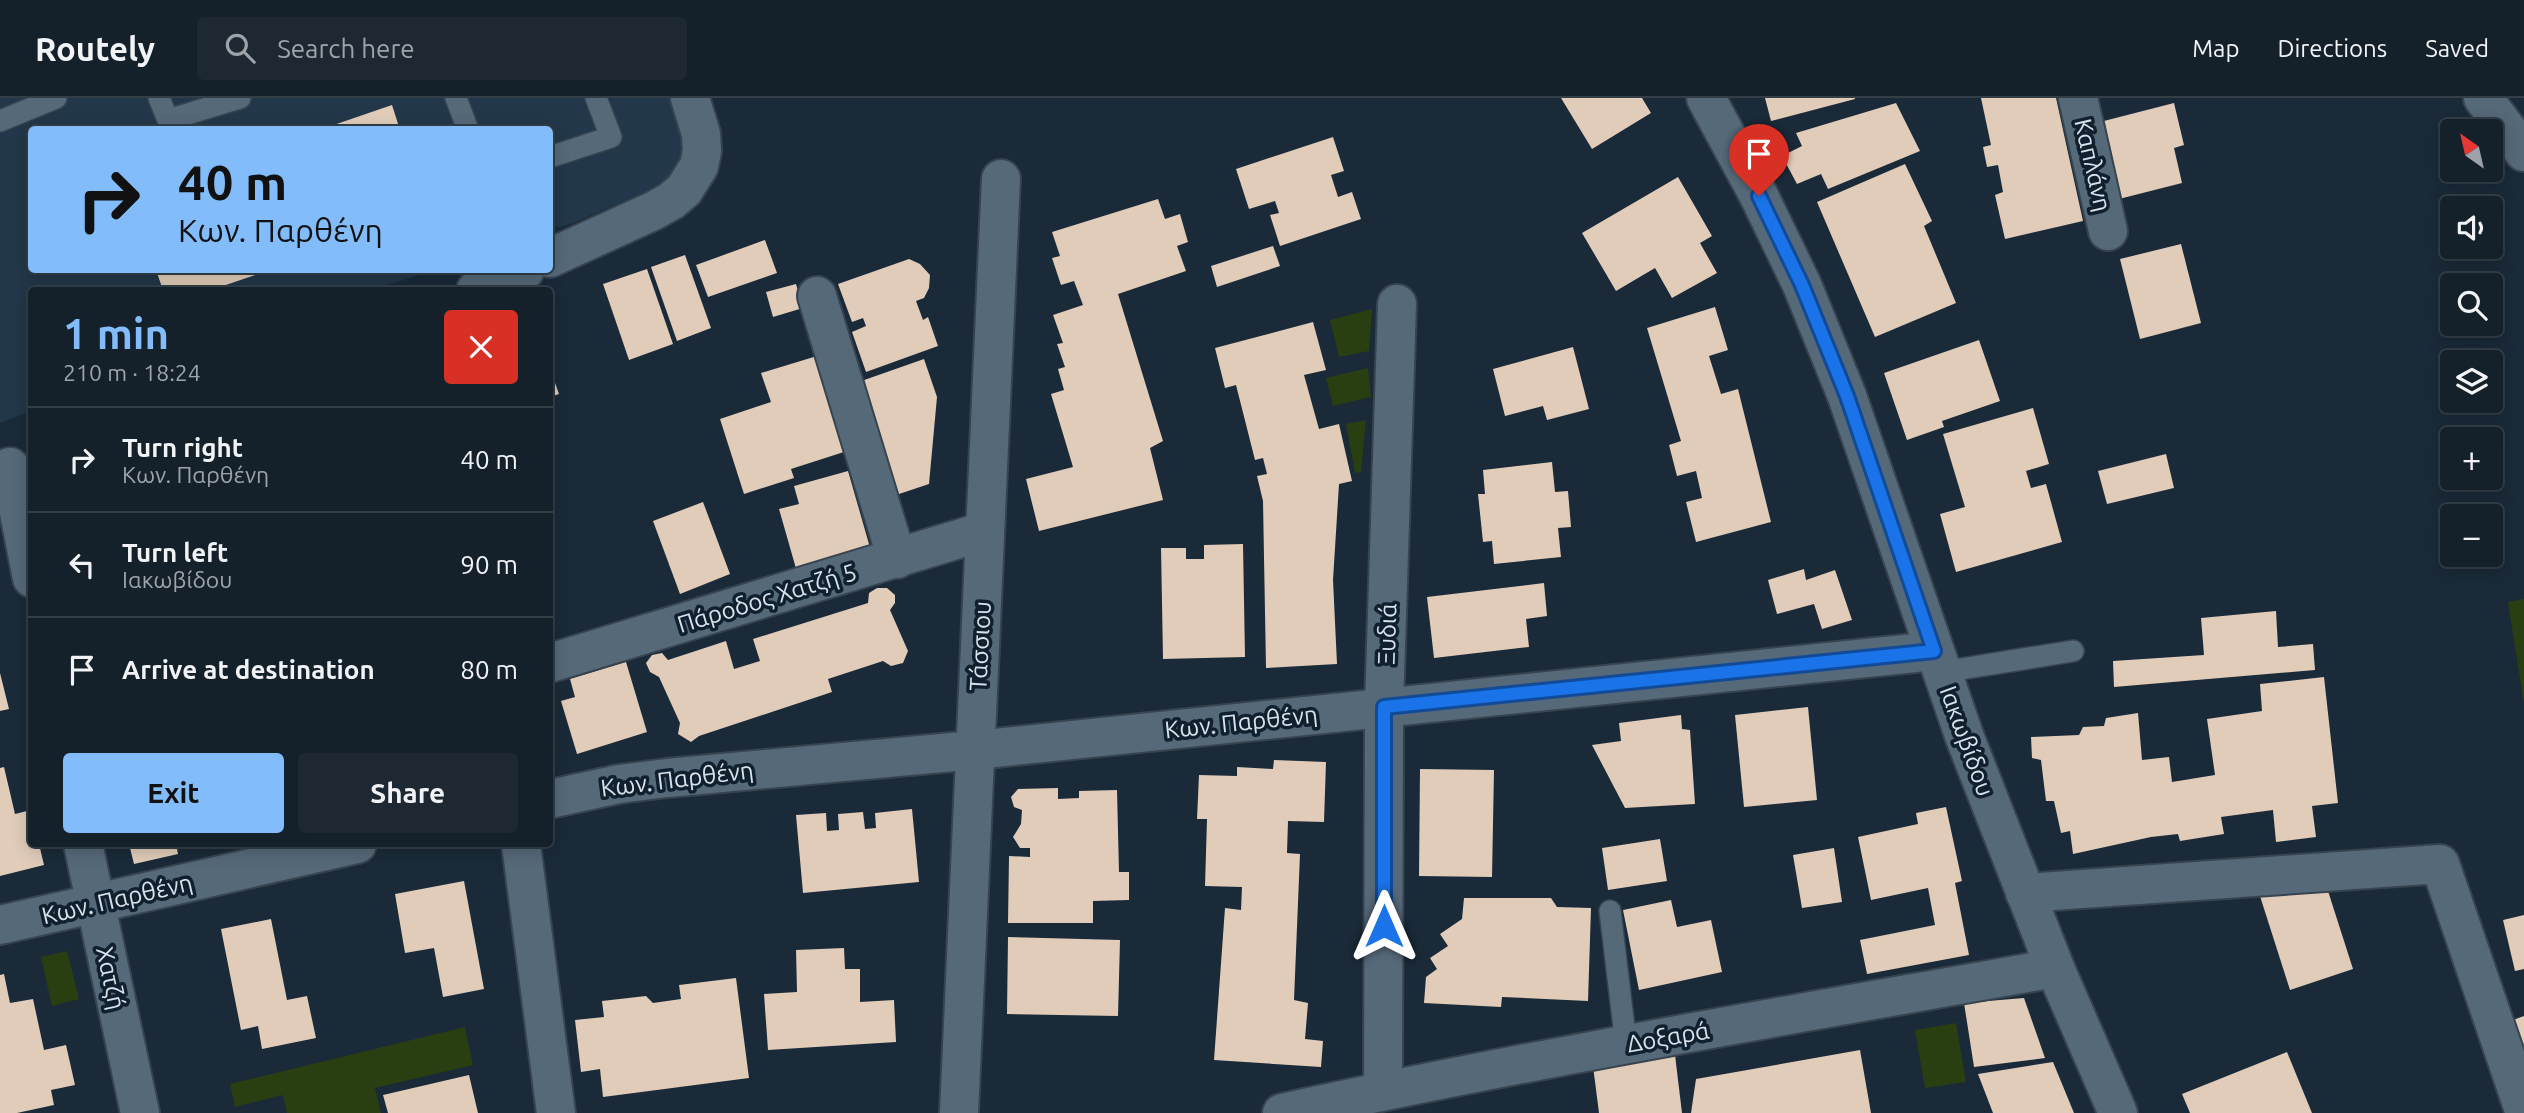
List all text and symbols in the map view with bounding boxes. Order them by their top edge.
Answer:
search box [197,17,687,80]
icon: search [221,29,259,67]
text: Routely [35,30,155,67]
text: Search here [277,34,415,63]
text: Map [2192,35,2239,62]
text: Directions [2277,35,2387,62]
text: Saved [2425,35,2489,62]
street label: Καπλάνη [2069,116,2117,214]
north arrow [2440,119,2502,182]
map controls [2440,119,2503,567]
pin [1729,124,1789,196]
icon: arrive [1740,135,1778,173]
icon: right [63,154,154,245]
text: 40 m [178,154,287,209]
button: sound [2440,196,2503,259]
text: Κων. Παρθένη [178,212,383,248]
button: search [2440,273,2503,336]
text: 1 min [63,310,169,357]
button: close [444,310,518,384]
button: layers [2440,350,2503,413]
text: 210 m · 18:24 [63,360,201,385]
button: + [2440,427,2503,490]
text: Turn right [122,433,243,462]
icon: right [63,441,101,479]
text: 40 m [460,445,518,474]
text: Κων. Παρθένη [122,462,269,487]
button: − [2440,504,2503,567]
text: Turn left [122,538,228,567]
icon: left [63,546,101,584]
text: 90 m [460,550,518,579]
street label: Πάροδος Χατζή 5 [674,558,860,638]
text: Ιακωβίδου [122,567,232,592]
street label: Τάσσιου [964,600,996,692]
street label: Ξυδιά [1372,603,1402,665]
icon: arrive [63,651,101,689]
text: Arrive at destination [122,655,375,684]
text: 80 m [460,655,518,684]
street label: Ιακωβίδου [1935,682,1999,800]
street label: Κων. Παρθένη [1163,701,1319,743]
button: Exit [63,753,284,833]
button: Share [298,753,518,833]
street label: Κων. Παρθένη [599,756,755,802]
street label: Κων. Παρθένη [39,869,195,929]
position arrow [1347,889,1421,963]
street label: Χατζή [91,944,131,1012]
street label: Δοξαρά [1625,1016,1711,1058]

